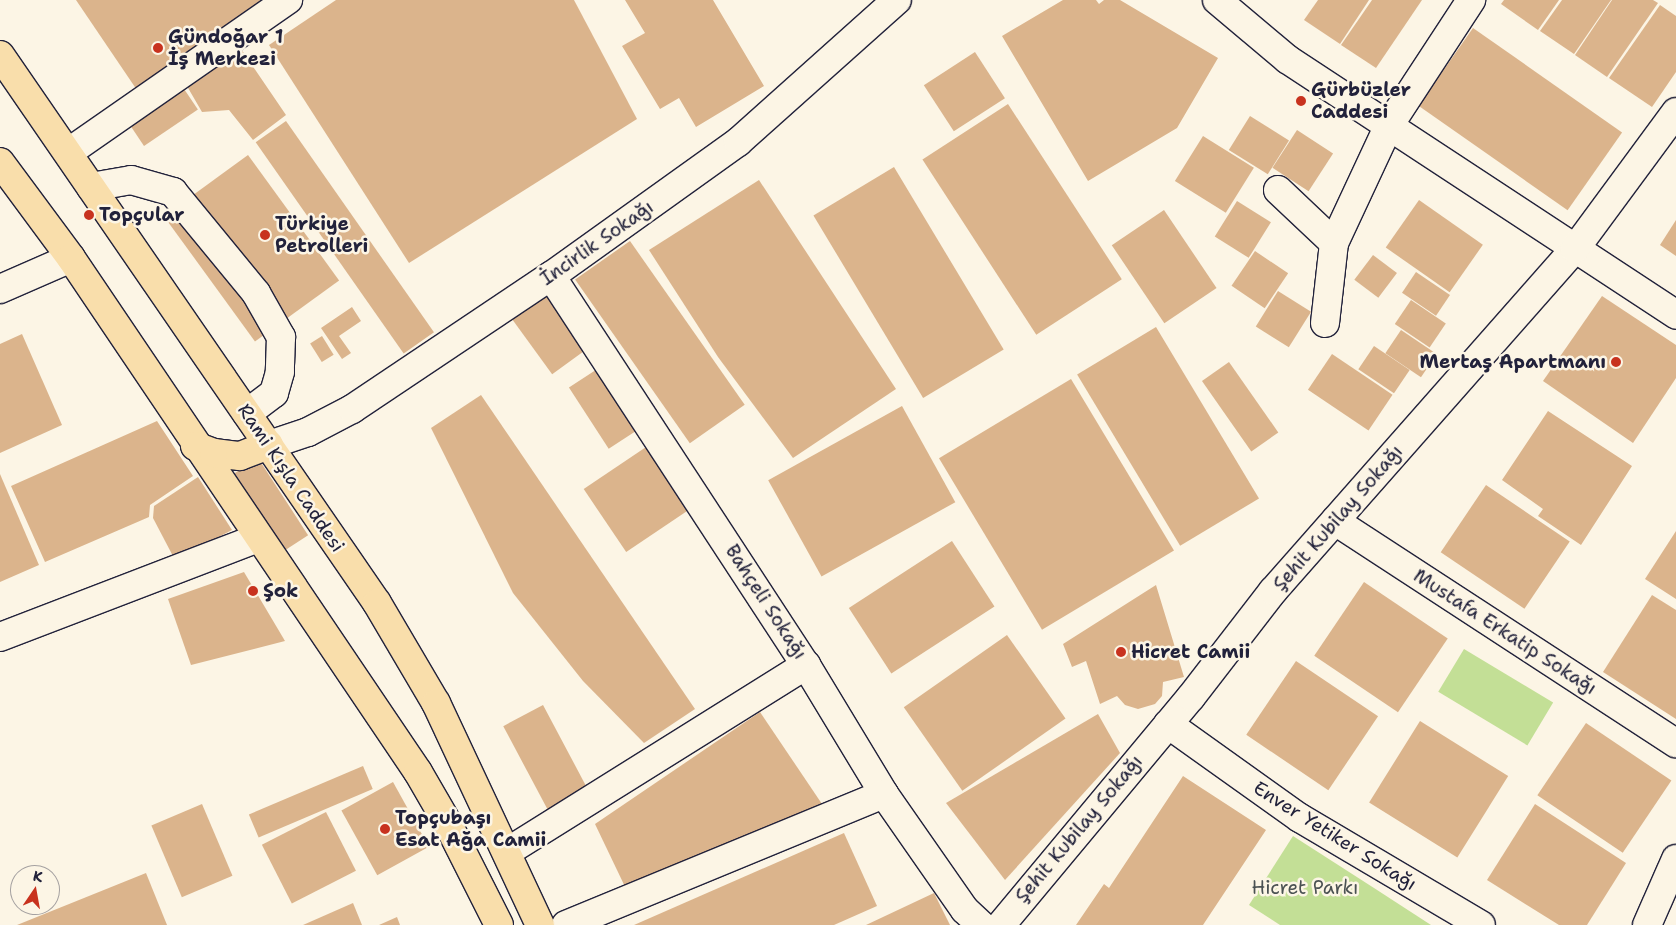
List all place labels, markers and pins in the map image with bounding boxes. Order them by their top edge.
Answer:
place label: Gündoğar 1 İş Merkezi [168,26,283,70]
marker: Gündoğar 1 İş Merkezi [152,42,164,54]
place label: Gürbüzler Caddesi [1311,79,1411,123]
marker: Gürbüzler Caddesi [1295,95,1307,107]
place label: Topçular [99,204,184,226]
marker: Topçular [83,209,95,221]
place label: Türkiye Petrolleri [275,213,368,257]
marker: Türkiye Petrolleri [259,229,271,241]
place label: Mertaş Apartmanı [1420,351,1606,373]
marker: Mertaş Apartmanı [1610,356,1622,368]
place label: Şok [263,580,298,602]
marker: Şok [247,585,259,597]
place label: Hicret Camii [1131,641,1250,663]
marker: Hicret Camii [1115,646,1127,658]
place label: Topçubaşı Esat Ağa Camii [395,807,546,851]
marker: Topçubaşı Esat Ağa Camii [379,823,391,835]

